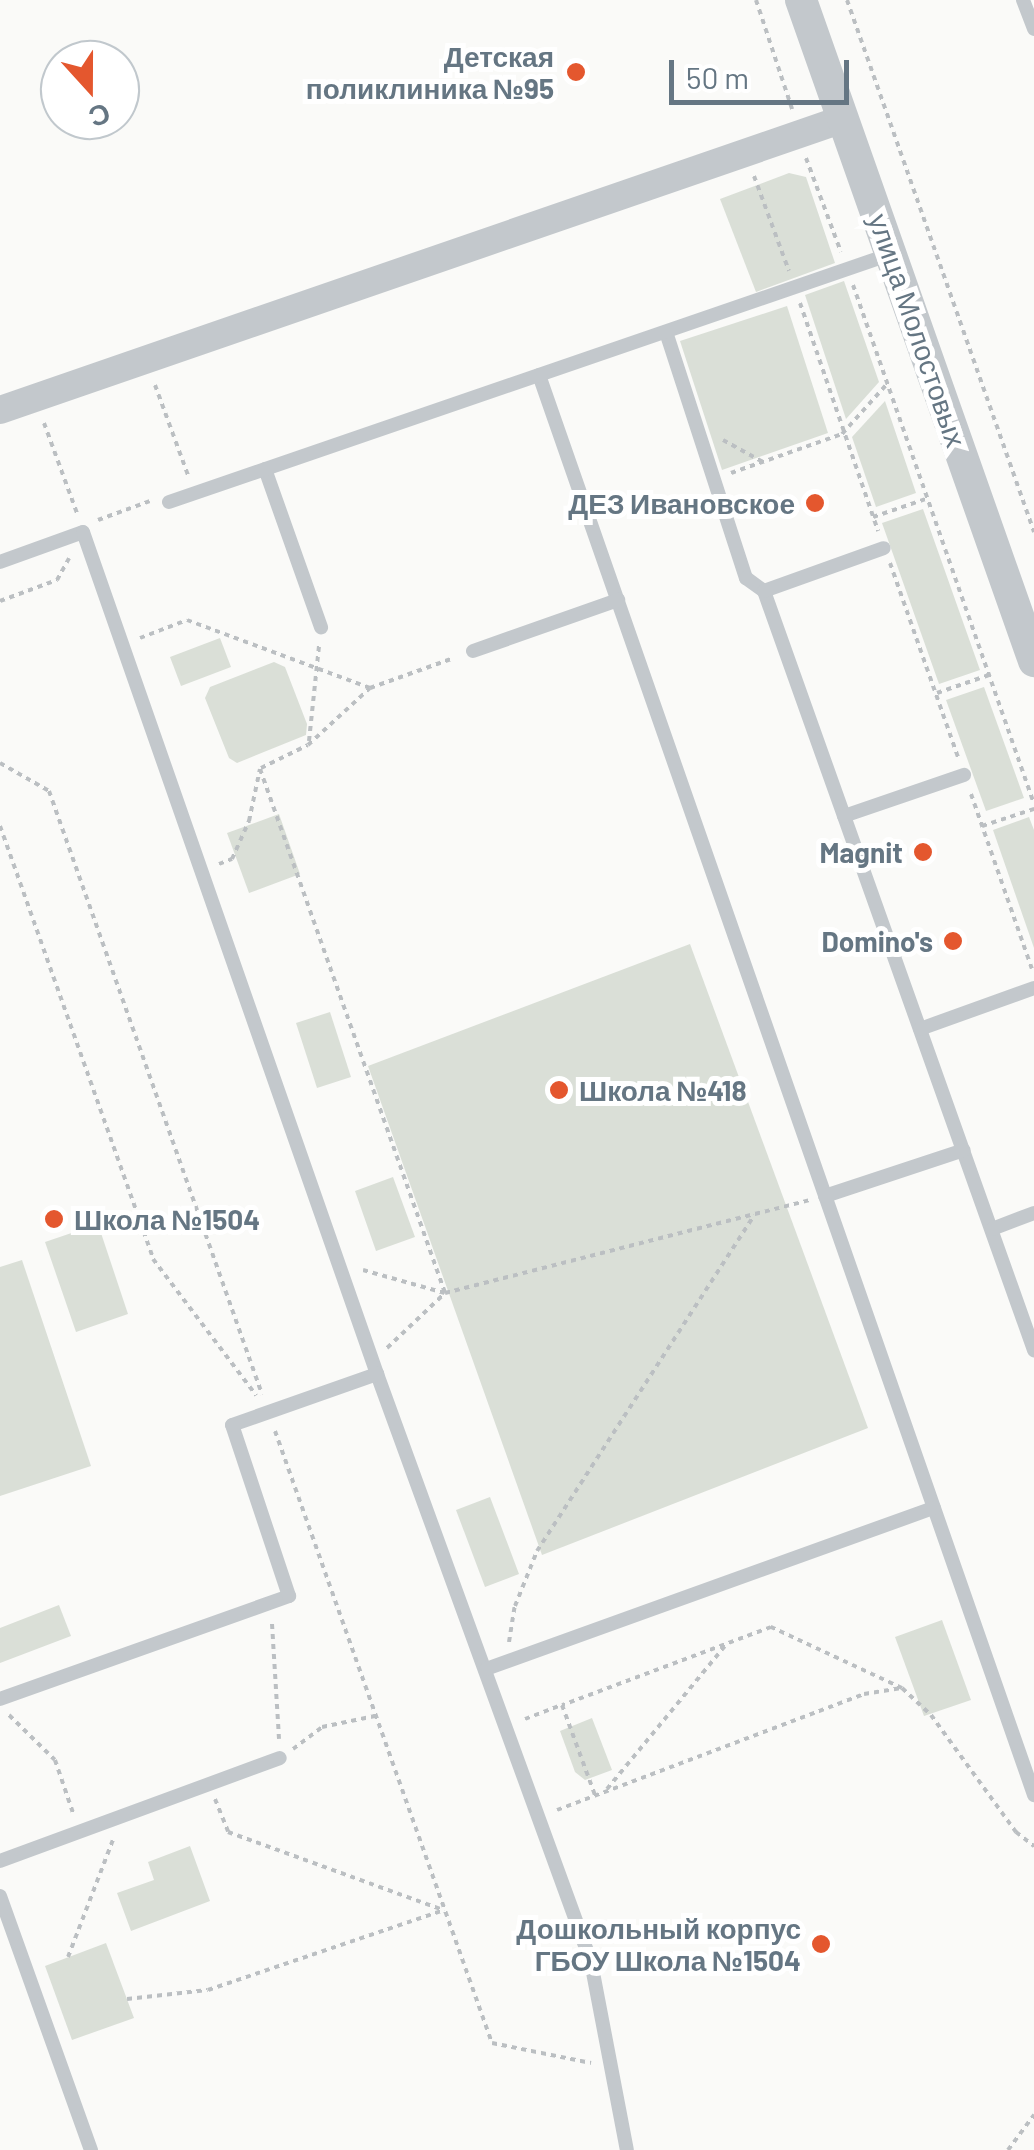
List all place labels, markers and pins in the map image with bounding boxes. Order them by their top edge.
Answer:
place label: Детская поликлиника №95 [306,39,554,105]
marker: Детская поликлиника №95 [563,59,589,85]
place label: ДЕЗ Ивановское [568,486,795,520]
marker: ДЕЗ Ивановское [804,492,826,514]
place label: Magnit [820,835,903,869]
marker: Magnit [912,841,934,863]
place label: Domino's [821,924,933,958]
marker: Domino's [942,930,964,952]
place label: Школа №418 [579,1073,747,1107]
marker: Школа №418 [548,1079,570,1101]
place label: Школа №1504 [74,1202,260,1236]
marker: Школа №1504 [43,1208,65,1230]
place label: Дошкольный корпус ГБОУ Школа №1504 [516,1911,801,1977]
marker: Дошкольный корпус ГБОУ Школа №1504 [810,1933,832,1955]

